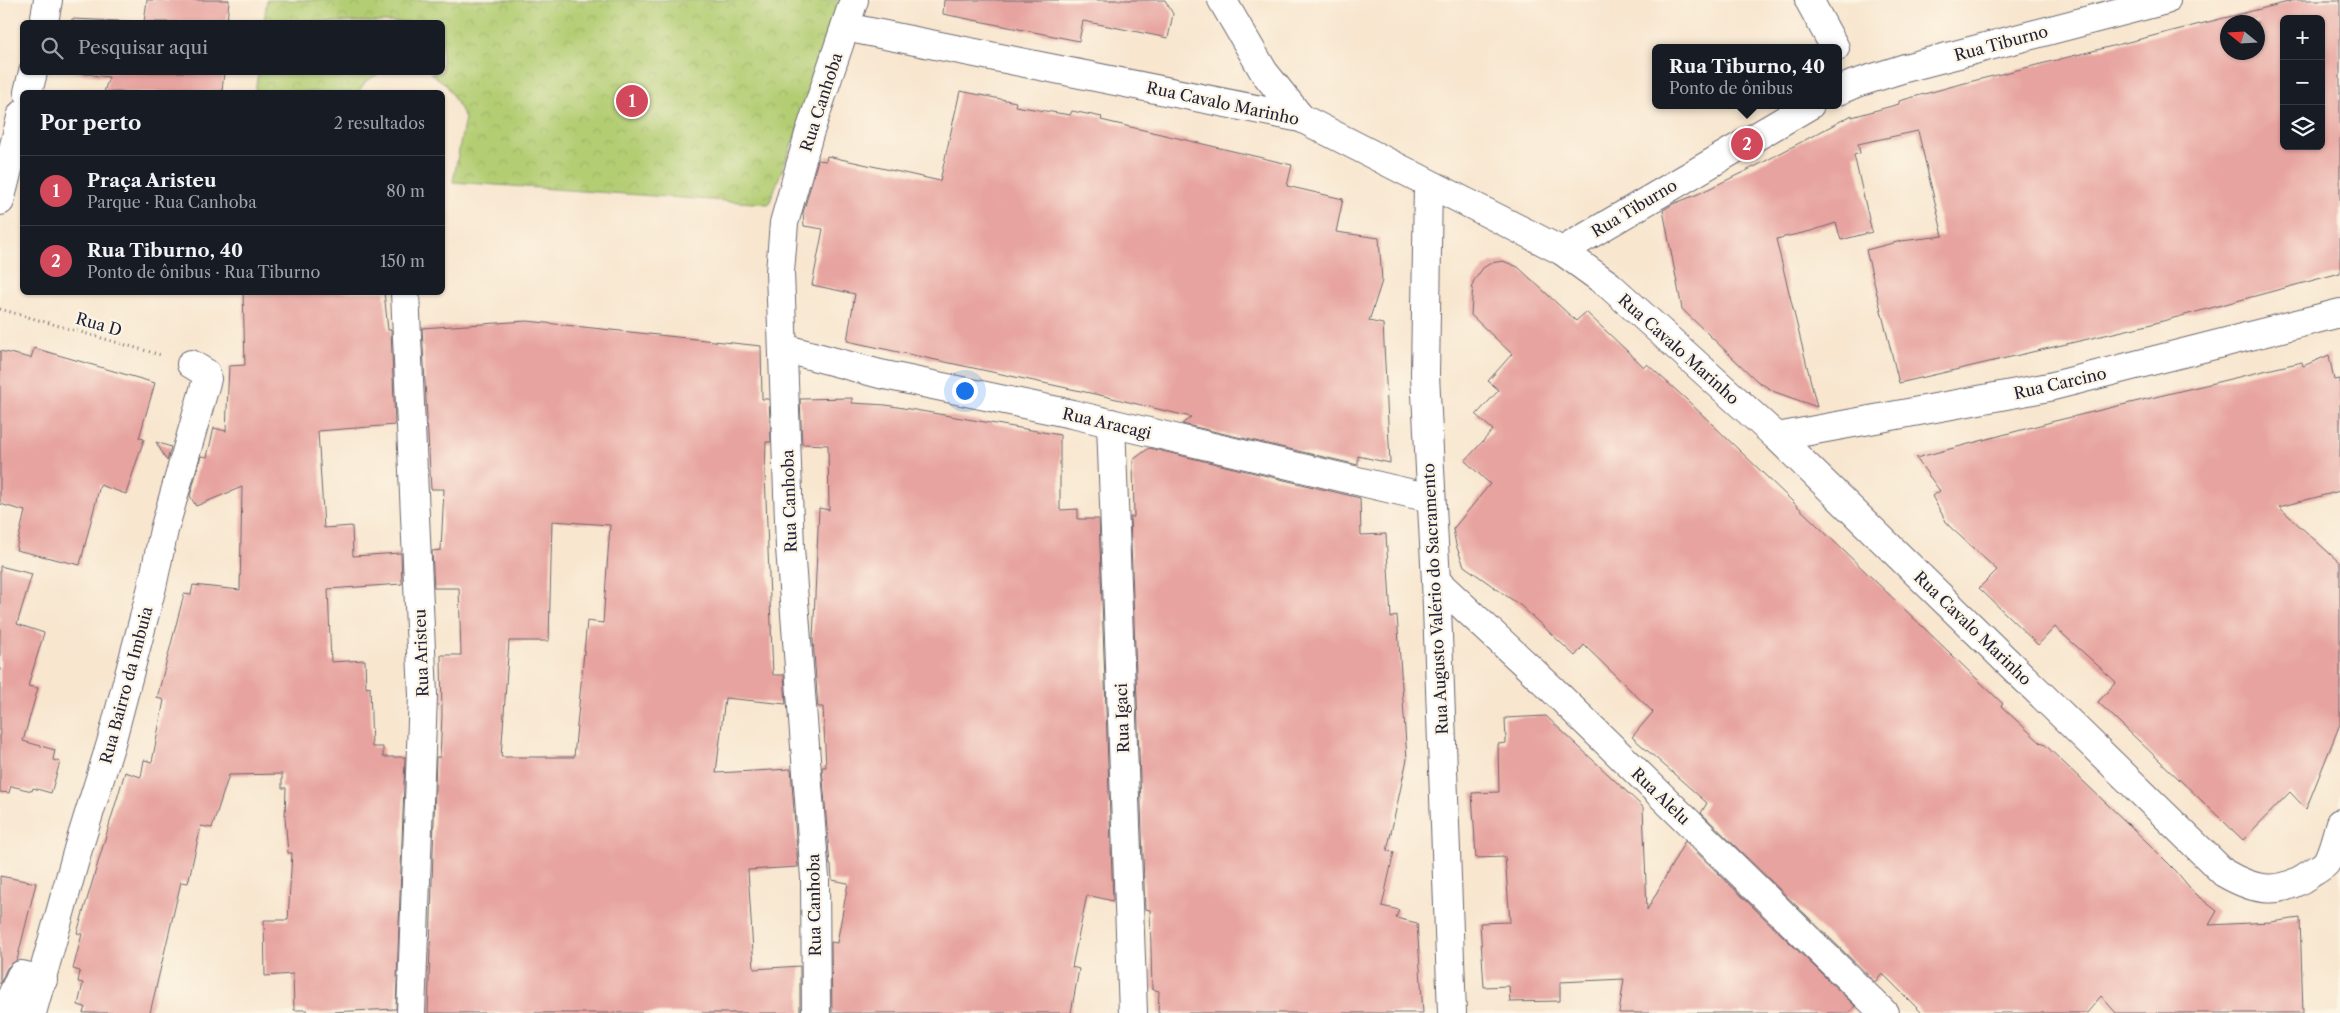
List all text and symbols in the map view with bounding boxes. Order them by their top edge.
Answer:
north arrow [2220,15,2265,60]
map controls [2280,15,2325,150]
button: + [2280,15,2325,60]
search box [20,20,445,75]
street label: Rua Tiburno [1952,21,2050,65]
icon: search [38,34,66,62]
text: Pesquisar aqui [78,36,208,59]
popup [1652,44,1842,109]
street label: Rua Canhoba [796,50,847,154]
text: Rua Tiburno, 40 [1669,55,1825,78]
button: − [2280,60,2325,105]
street label: Rua Cavalo Marinho [1145,77,1301,129]
text: Ponto de ônibus [1669,78,1793,98]
pin: 1 [616,82,648,120]
button: layers [2280,105,2325,150]
text: Por perto [40,110,141,135]
text: 2 resultados [334,113,425,133]
pin: 2 [1731,125,1763,163]
text: Praça Aristeu [87,169,216,192]
street label: Rua Tiburno [1588,175,1681,241]
text: 1 [52,181,60,201]
text: 80 m [386,181,425,201]
text: Parque · Rua Canhoba [87,192,257,212]
text: Rua Tiburno, 40 [87,239,243,262]
text: 2 [51,251,61,271]
text: 150 m [380,251,425,271]
text: Ponto de ônibus · Rua Tiburno [87,262,320,282]
street label: Rua Cavalo Marinho [1614,289,1744,409]
street label: Rua D [74,308,124,340]
street label: Rua Carcino [2012,363,2108,403]
your location [952,378,978,404]
street label: Rua Aracagi [1061,403,1153,443]
street label: Rua Canhoba [777,449,801,553]
street label: Rua Augusto Valério do Sacramento [1418,463,1452,735]
street label: Rua Cavalo Marinho [1910,567,2036,689]
street label: Rua Bairro da Imbuia [95,604,157,766]
street label: Rua Aristeu [409,608,433,697]
street label: Rua Igaci [1111,683,1133,753]
street label: Rua Alelu [1628,763,1695,829]
street label: Rua Canhoba [803,853,825,957]

